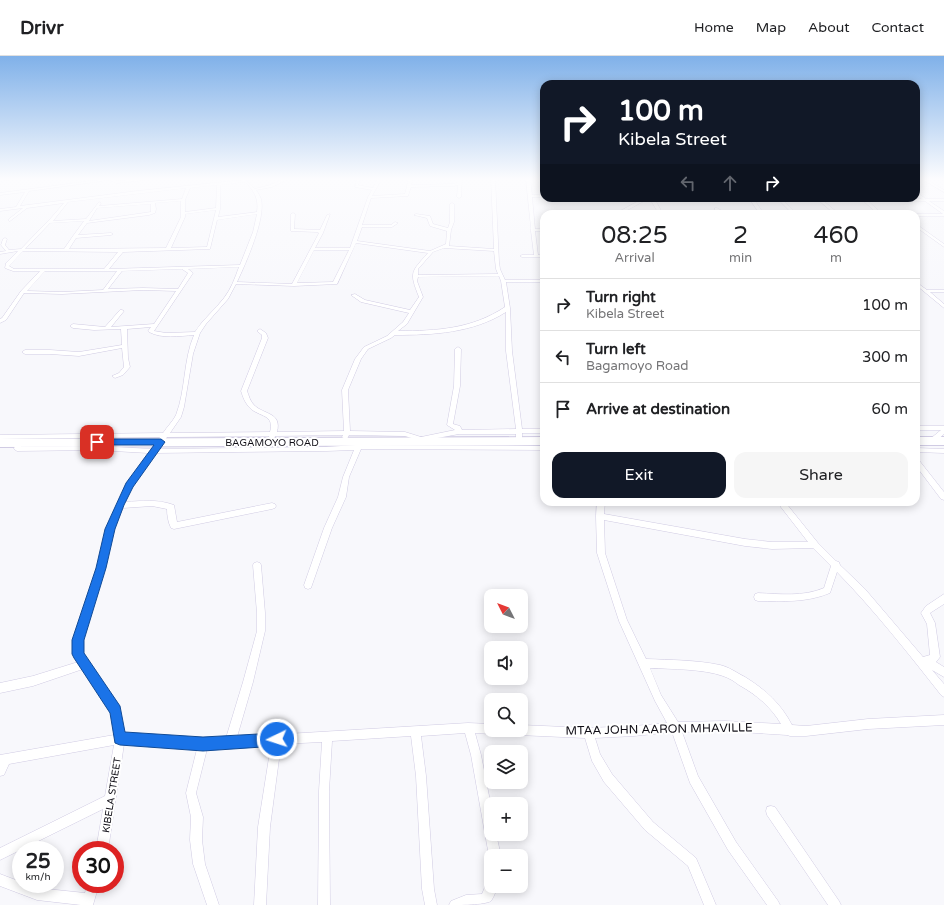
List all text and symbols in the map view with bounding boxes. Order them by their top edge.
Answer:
text: Drivr [20,17,63,39]
text: Home [694,19,734,36]
text: Map [756,19,786,36]
text: About [808,19,850,36]
text: Contact [872,19,924,36]
text: 100 m [618,94,704,128]
icon: right [552,96,604,148]
text: Kibela Street [618,128,727,150]
icon: left [677,172,699,194]
icon: ahead [719,172,741,194]
icon: right [761,172,783,194]
text: 08:25 [601,221,668,250]
text: 2 [733,221,748,250]
text: 460 [813,221,859,250]
text: Arrival [614,250,655,266]
text: min [729,250,752,266]
text: m [830,250,842,266]
text: Turn right [586,288,656,306]
icon: right [552,294,574,316]
text: 100 m [862,296,908,314]
text: Kibela Street [586,306,665,322]
text: Turn left [586,340,646,358]
icon: left [552,346,574,368]
text: 300 m [862,348,908,366]
text: Bagamoyo Road [586,358,688,374]
icon: arrive [552,398,574,420]
text: Arrive at destination [586,400,730,418]
text: 60 m [871,400,908,418]
pin [80,425,114,459]
icon: arrive [86,431,108,453]
street label: BAGAMOYO ROAD [225,437,319,449]
button: Exit [552,452,726,498]
button: Share [734,452,908,498]
north arrow [484,589,528,633]
map controls [484,589,528,893]
button: sound [484,641,528,685]
button: search [484,693,528,737]
position arrow [256,718,298,760]
street label: MTAA JOHN AARON MHAVILLE [565,720,753,738]
button: layers [484,745,528,789]
street label: KIBELA STREET [100,757,124,834]
button: + [484,797,528,841]
speed limit sign: 30 [72,841,124,893]
button: − [484,849,528,893]
text: 25 [25,850,51,874]
text: km/h [25,871,51,883]

